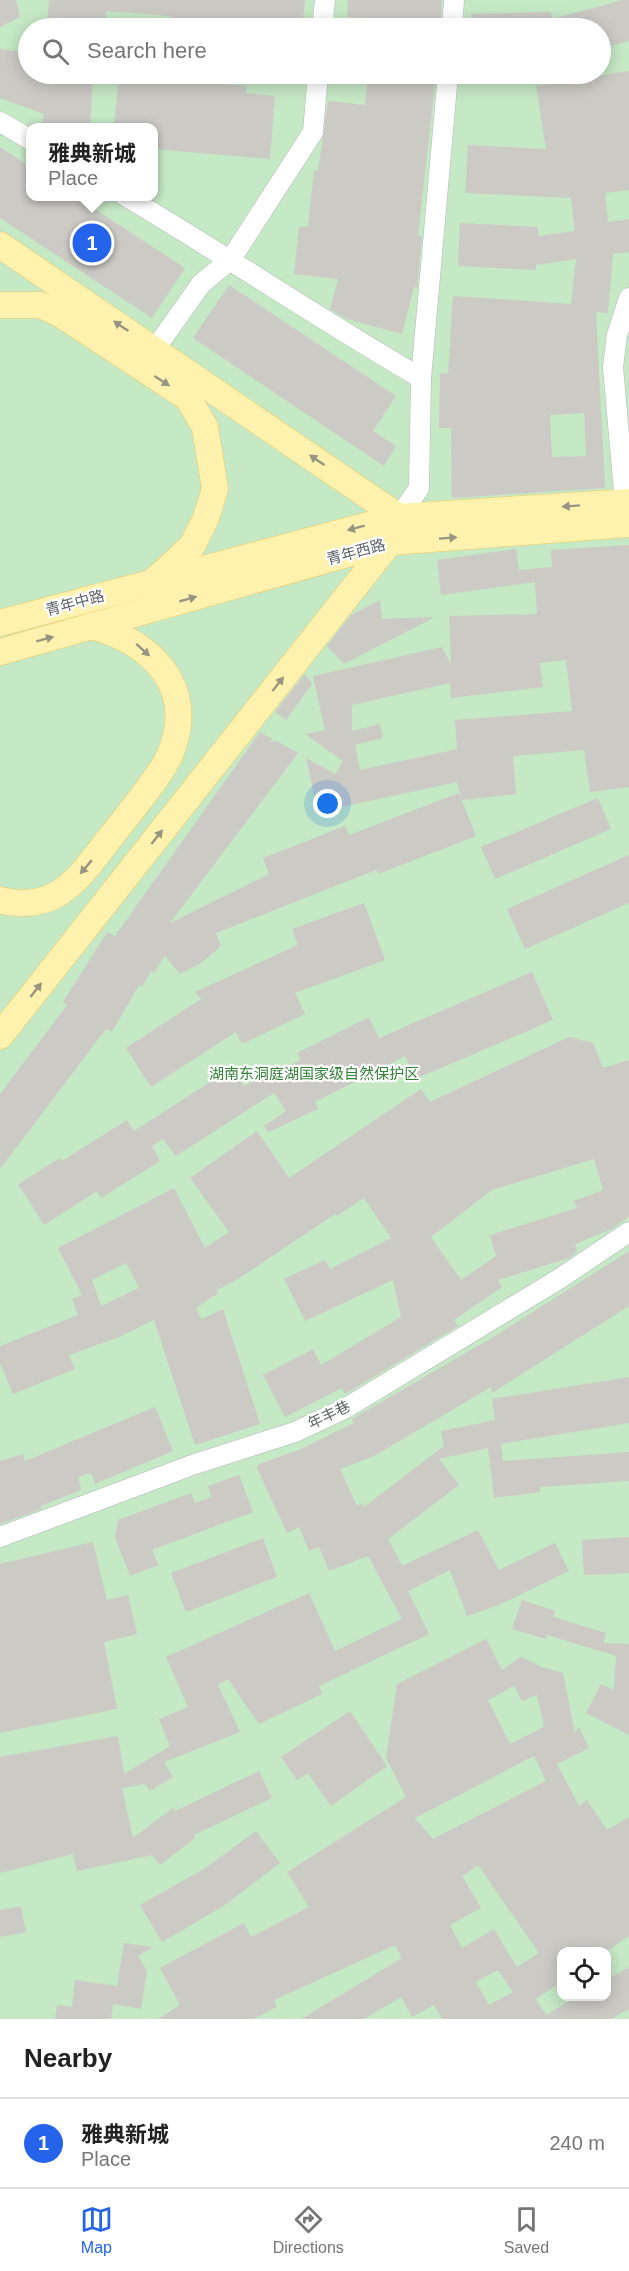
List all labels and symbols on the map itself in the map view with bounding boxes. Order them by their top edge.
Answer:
pin: 1 [72,220,112,266]
one-way arrow [113,321,129,332]
one-way arrow [154,375,170,386]
one-way arrow [309,454,325,466]
one-way arrow [561,501,580,511]
one-way arrow [347,524,365,533]
one-way arrow [439,533,458,543]
street label: 青年西路 [325,536,387,567]
street label: 青年中路 [44,587,106,618]
one-way arrow [179,594,197,603]
one-way arrow [37,634,55,643]
one-way arrow [136,643,151,657]
one-way arrow [272,676,285,692]
your location [313,789,342,818]
one-way arrow [151,829,164,845]
one-way arrow [79,859,92,875]
one-way arrow [30,982,43,998]
park label: 湖南东洞庭湖国家级自然保护区 [209,1065,419,1082]
street label: 年丰巷 [305,1397,353,1432]

